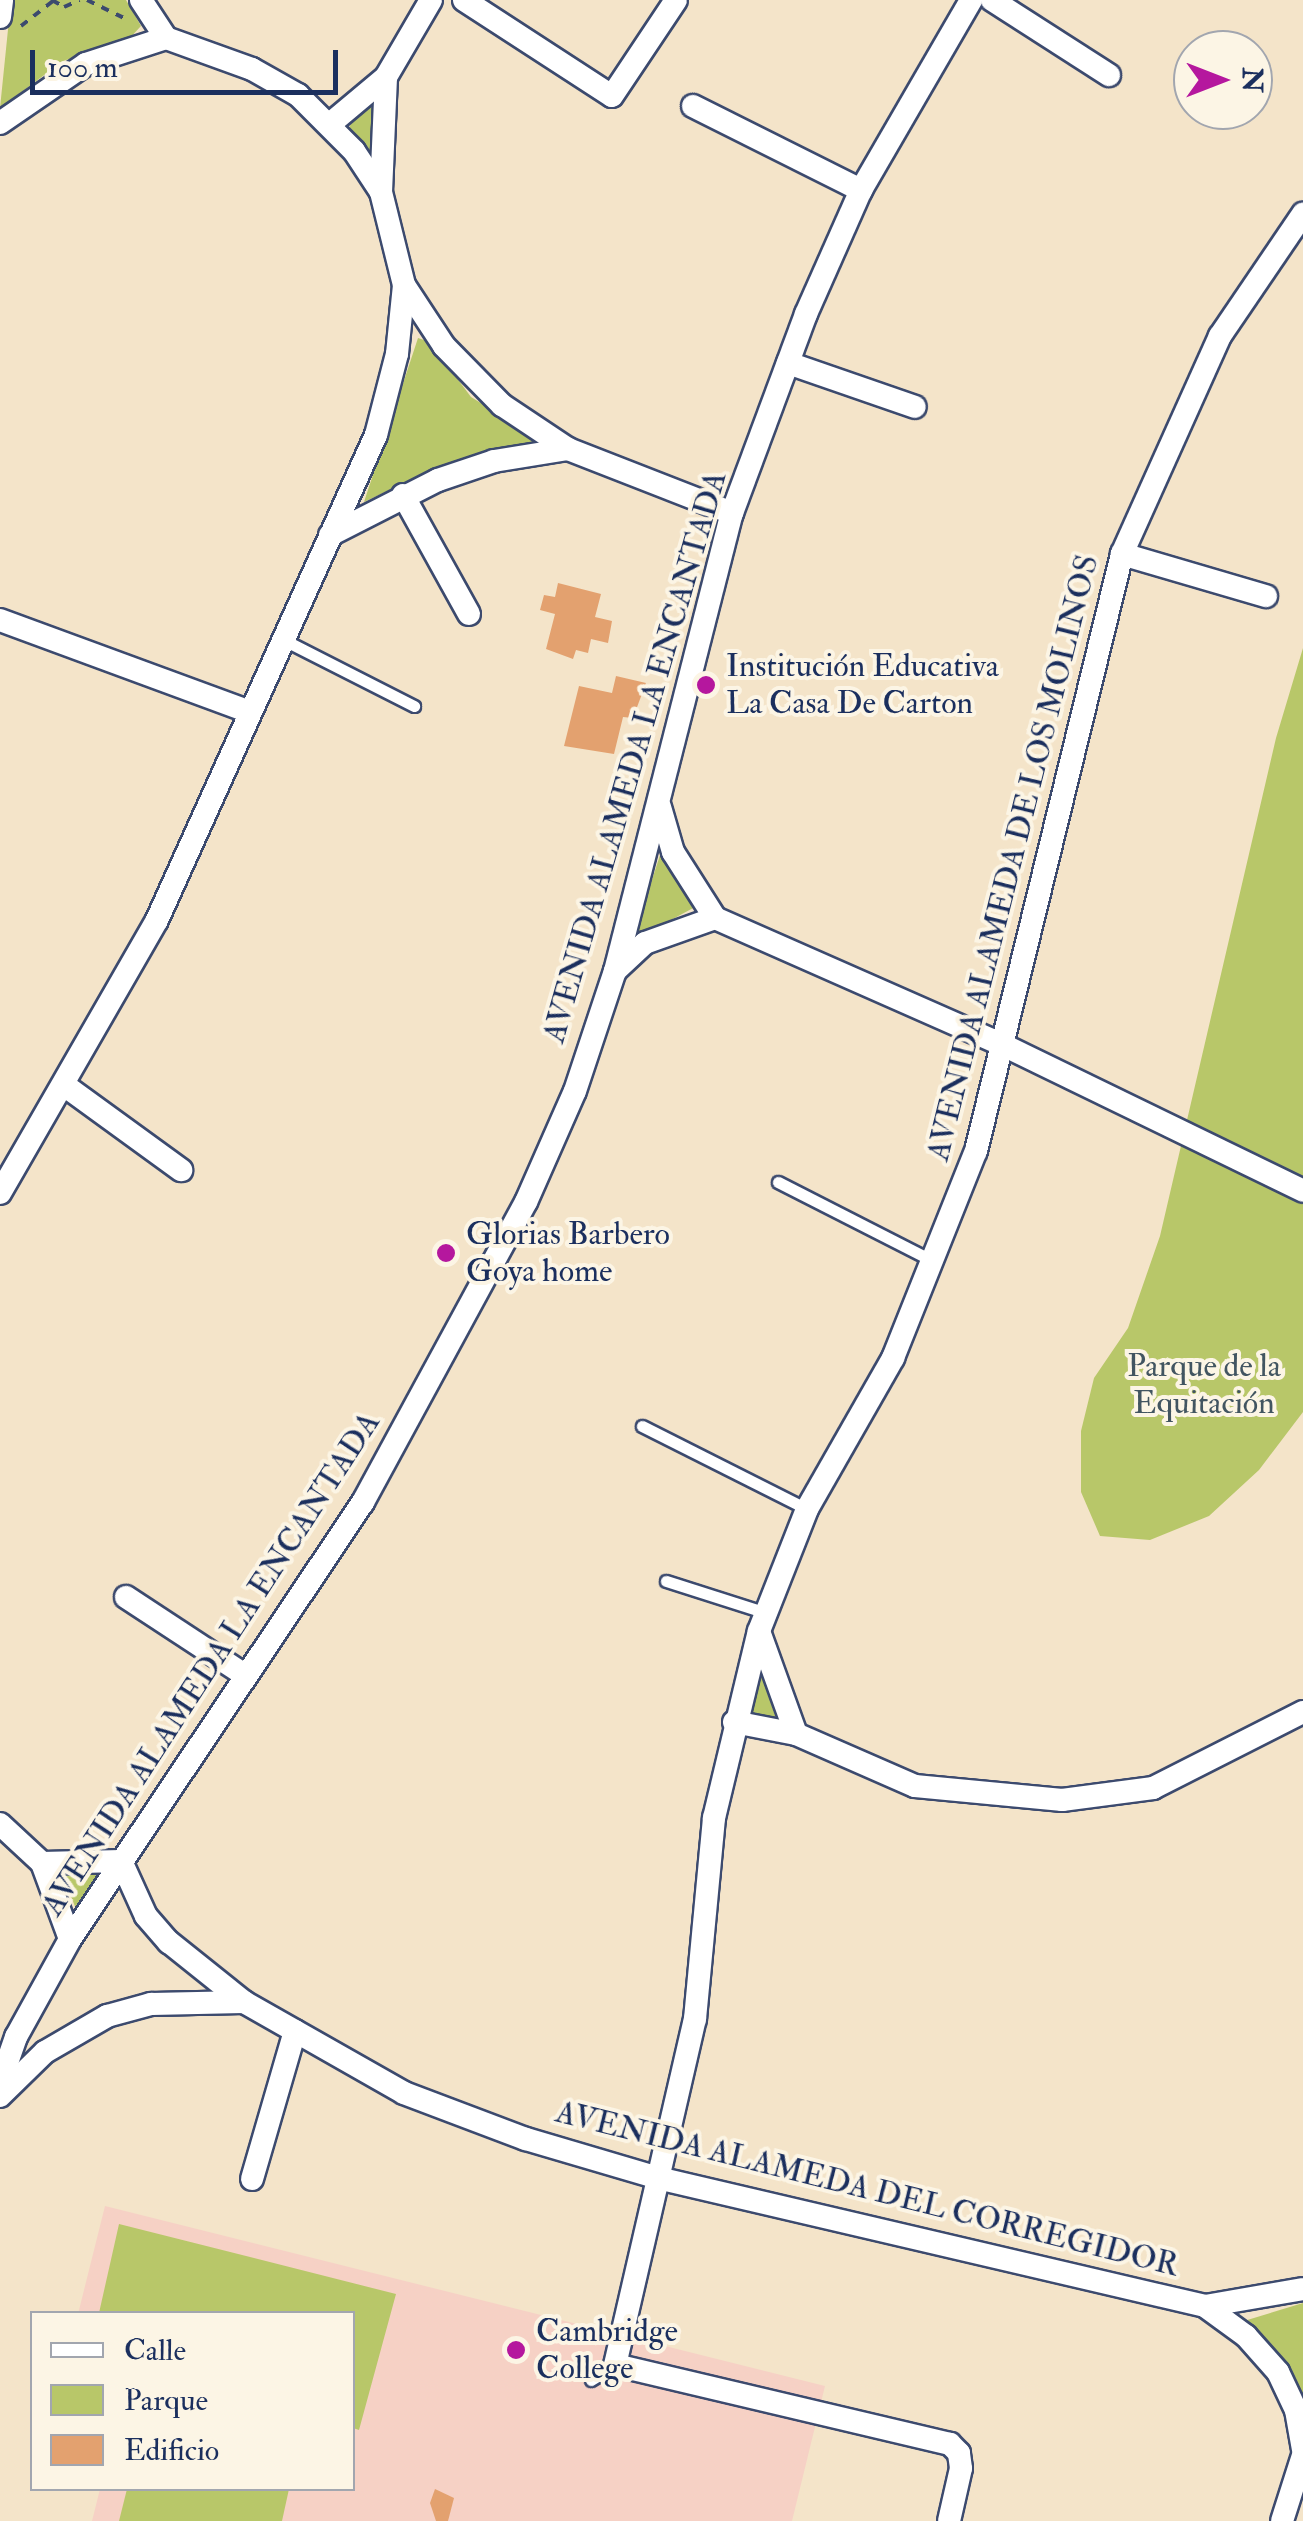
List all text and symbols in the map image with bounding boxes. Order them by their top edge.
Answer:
scale bar [35,30,342,92]
north arrow [1173,30,1273,130]
text: 100 m [47,49,118,86]
text: N [1234,67,1269,93]
street label: AVENIDA ALAMEDA LA ENCANTADA [535,467,735,1047]
street label: AVENIDA ALAMEDA DE LOS MOLINOS [919,551,1107,1165]
place label: Institución Educativa La Casa De Carton [726,648,999,723]
marker: Institución Educativa La Casa De Carton [695,674,717,696]
place label: Glorias Barbero Goya home [466,1216,670,1291]
marker: Glorias Barbero Goya home [435,1242,457,1264]
park label: Parque de la Equitación [1127,1348,1281,1423]
street label: AVENIDA ALAMEDA LA ENCANTADA [33,1405,389,1923]
street label: AVENIDA ALAMEDA DEL CORREGIDOR [552,2093,1182,2285]
legend [30,2311,355,2491]
place label: Cambridge College [536,2313,678,2388]
text: Calle [124,2332,186,2369]
marker: Cambridge College [505,2339,527,2361]
text: Parque [124,2382,208,2419]
text: Edificio [124,2432,219,2469]

